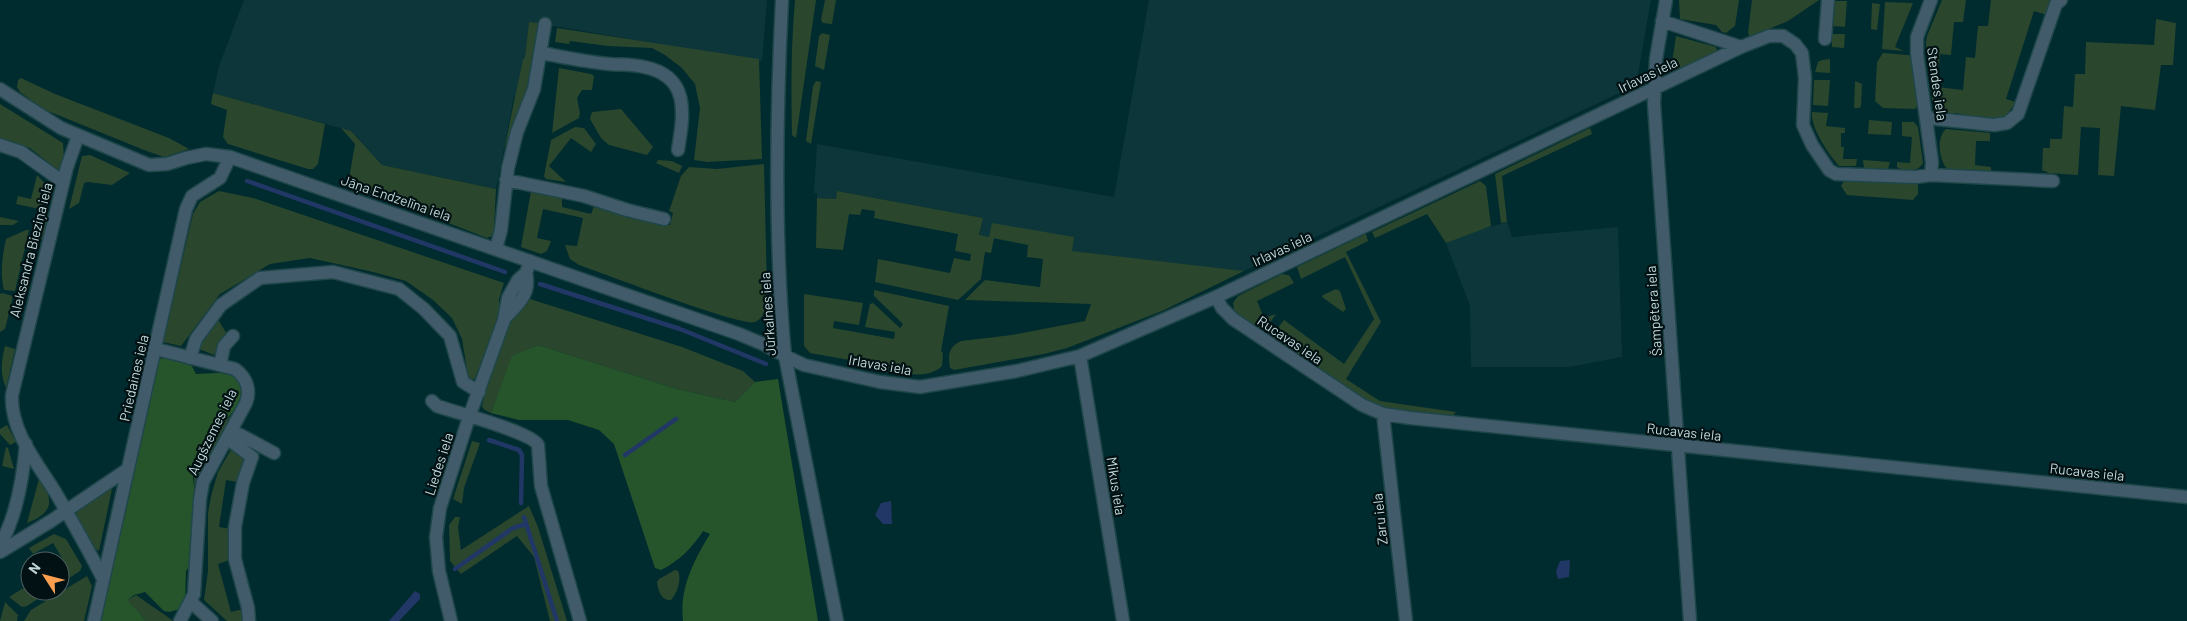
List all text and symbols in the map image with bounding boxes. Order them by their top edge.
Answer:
street label: Stendes iela [1924,46,1951,122]
street label: Irlavas iela [1615,53,1680,96]
street label: Jāņa Endzelīna iela [339,171,453,224]
street label: Aleksandra Bieziņa iela [5,181,56,319]
street label: Irlavas iela [1249,227,1314,270]
street label: Šampētera iela [1642,265,1665,357]
street label: Jūrkalnes iela [756,272,779,356]
street label: Rucavas iela [1254,312,1326,368]
street label: Priedaines iela [115,333,152,423]
street label: Irlavas iela [847,351,913,378]
street label: Augšzemes iela [183,386,240,478]
street label: Rucavas iela [1646,419,1722,444]
street label: Liedes iela [420,430,457,497]
street label: Mikus iela [1103,455,1130,516]
street label: Rucavas iela [2049,459,2125,484]
street label: Zaru iela [1368,492,1391,546]
north arrow [20,551,70,601]
text: N [24,559,44,577]

